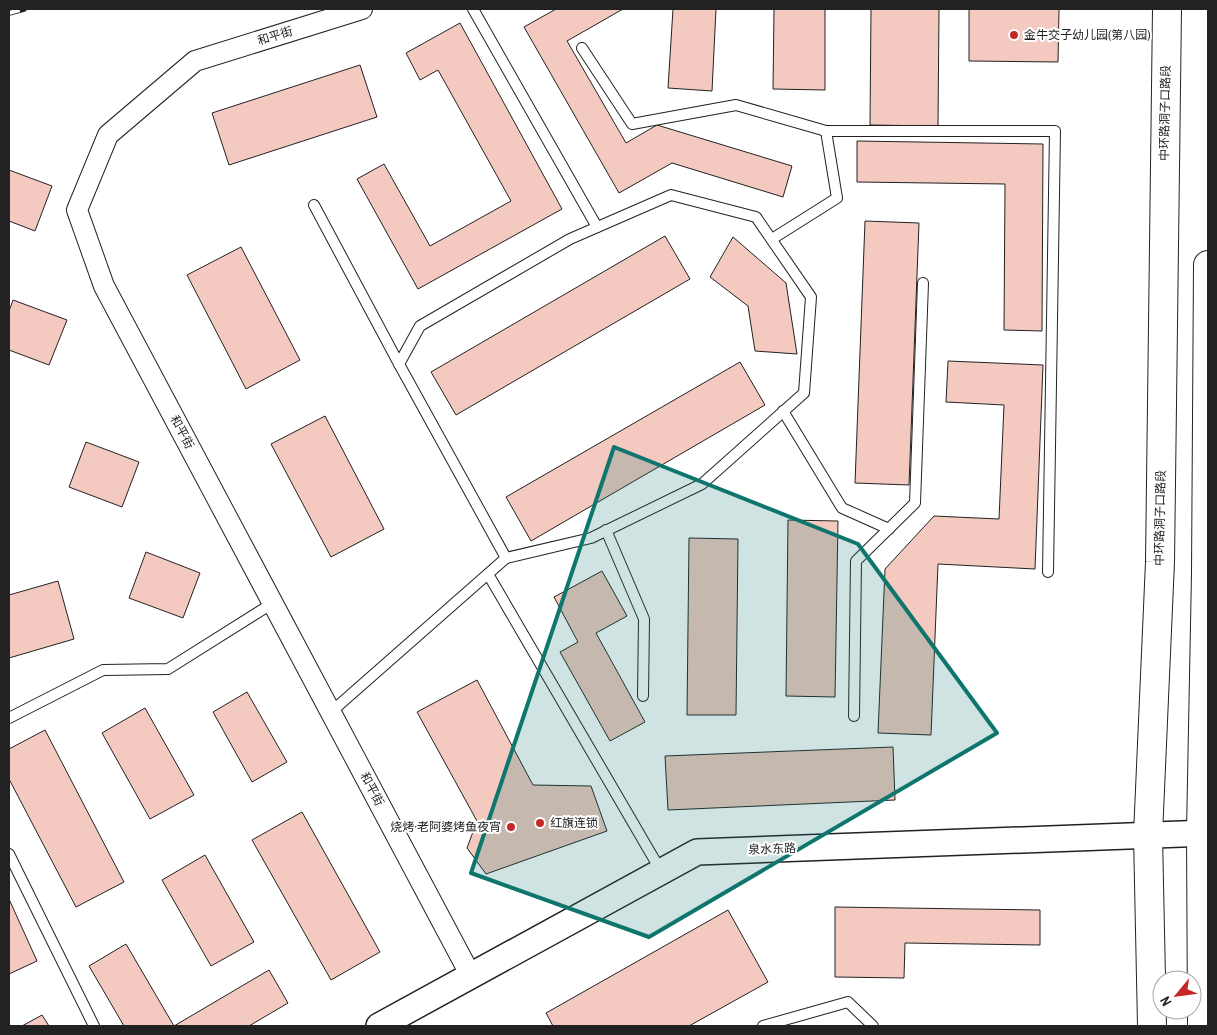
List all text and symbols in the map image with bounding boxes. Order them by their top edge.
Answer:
street label: 和平街 [255,23,295,49]
place label: 金牛交子幼儿园(第八园) [1024,27,1151,43]
marker: 金牛交子幼儿园(第八园) [1008,29,1020,41]
street label: 中环路洞子口路段 [1156,65,1174,161]
street label: 和平街 [166,412,198,452]
street label: 中环路洞子口路段 [1151,470,1169,566]
street label: 和平街 [356,769,388,809]
place label: 红旗连锁 [550,815,598,831]
marker: 红旗连锁 [534,817,546,829]
place label: 烧烤·老阿婆烤鱼夜宵 [390,819,501,835]
marker: 烧烤·老阿婆烤鱼夜宵 [505,821,517,833]
street label: 泉水东路 [748,840,796,858]
north arrow [1152,970,1202,1020]
text: N [1156,993,1176,1009]

